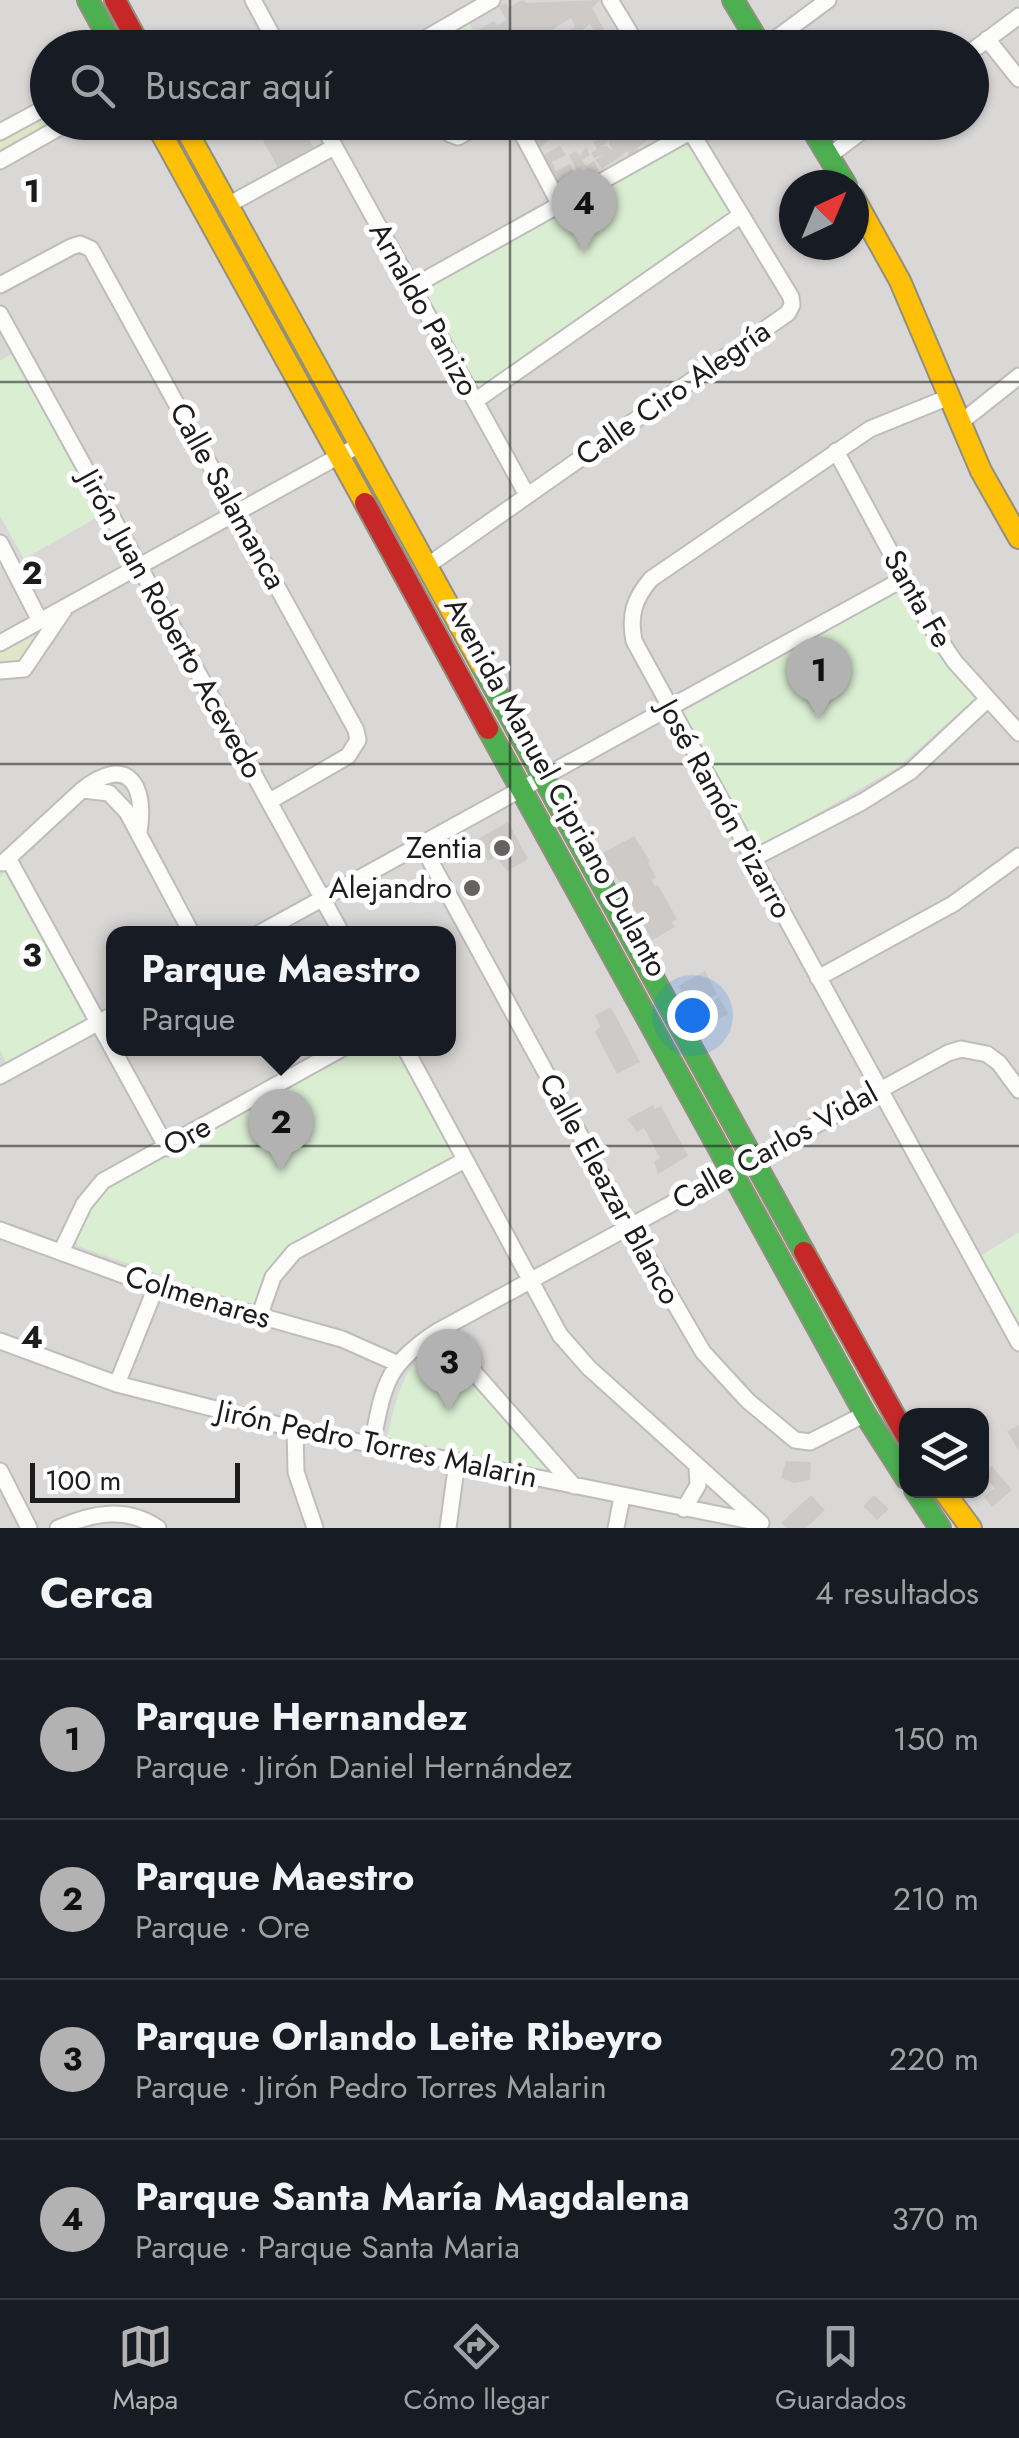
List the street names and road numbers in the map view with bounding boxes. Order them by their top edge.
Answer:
street label: Arnaldo Panizo [359,214,490,404]
street label: Calle Ciro Alegría [567,309,779,476]
street label: Calle Salamanca [159,394,298,597]
street label: Jirón Juan Roberto Acevedo [66,458,274,786]
street label: Santa Fe [873,542,964,656]
street label: Avenida Manuel Cipriano Dulanto [434,589,679,984]
street label: José Ramón Pizarro [645,688,804,926]
street label: Calle Eleazar Blanco [529,1065,692,1312]
street label: Calle Carlos Vidal [664,1071,885,1220]
street label: Ore [155,1105,219,1166]
street label: Colmenares [120,1254,276,1339]
street label: Jirón Pedro Torres Malarin [209,1388,542,1499]

